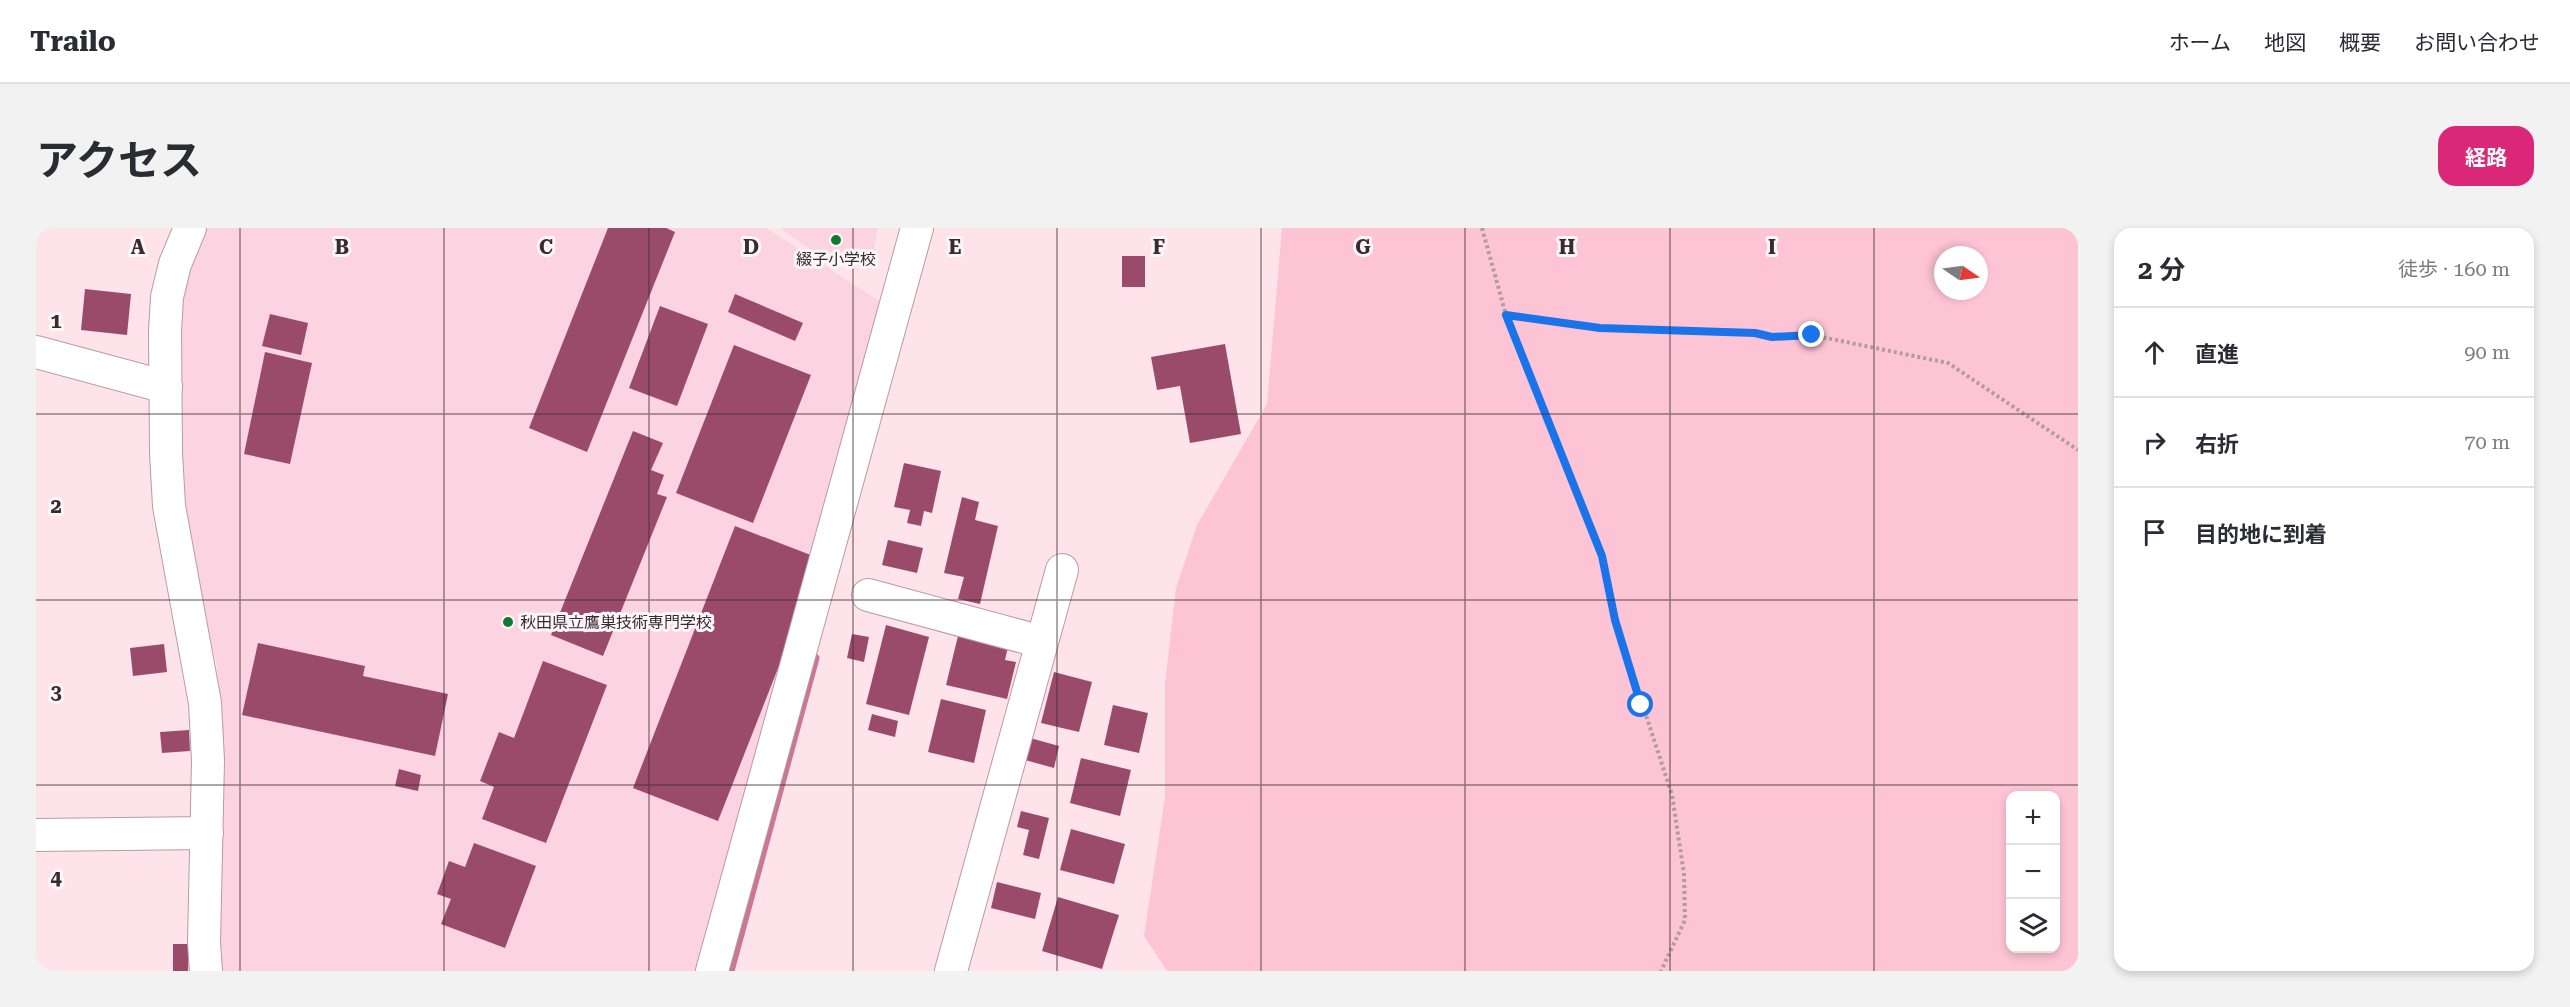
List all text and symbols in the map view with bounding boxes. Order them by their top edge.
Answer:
text: Trailo [30,25,116,58]
text: ホーム [2169,31,2231,55]
text: 地図 [2264,31,2306,55]
text: 概要 [2339,31,2381,55]
text: お問い合わせ [2414,31,2540,55]
button: 経路 [2438,126,2534,186]
text: アクセス [36,136,202,185]
marker: 綴子小学校 [829,233,843,247]
text: A [131,235,146,259]
text: B [335,235,349,259]
text: C [539,235,553,259]
text: D [743,235,759,259]
text: E [949,235,962,259]
text: F [1153,235,1165,259]
text: G [1355,235,1371,259]
text: H [1559,235,1575,259]
text: I [1768,235,1776,259]
north arrow [1934,246,1988,300]
place label: 綴子小学校 [796,250,876,269]
text: 2 分 [2138,255,2185,285]
text: 徒歩 · 160 m [2398,257,2510,281]
text: 1 [50,309,62,333]
route end [1798,321,1824,347]
icon: ahead [2138,336,2171,369]
text: 90 m [2464,340,2510,364]
text: 直進 [2195,342,2239,367]
icon: right [2138,426,2171,459]
text: 70 m [2464,430,2510,454]
text: 右折 [2195,432,2239,457]
text: 2 [50,494,62,518]
icon: arrive [2138,516,2171,549]
text: 目的地に到着 [2195,522,2327,547]
place label: 秋田県立鷹巣技術専門学校 [520,613,712,632]
marker: 秋田県立鷹巣技術専門学校 [501,615,515,629]
text: 3 [50,680,62,704]
route start [1627,691,1653,717]
map controls [2006,791,2060,953]
button: + [2006,791,2060,845]
button: − [2006,845,2060,899]
text: 4 [50,866,62,890]
button: layers [2006,899,2060,953]

